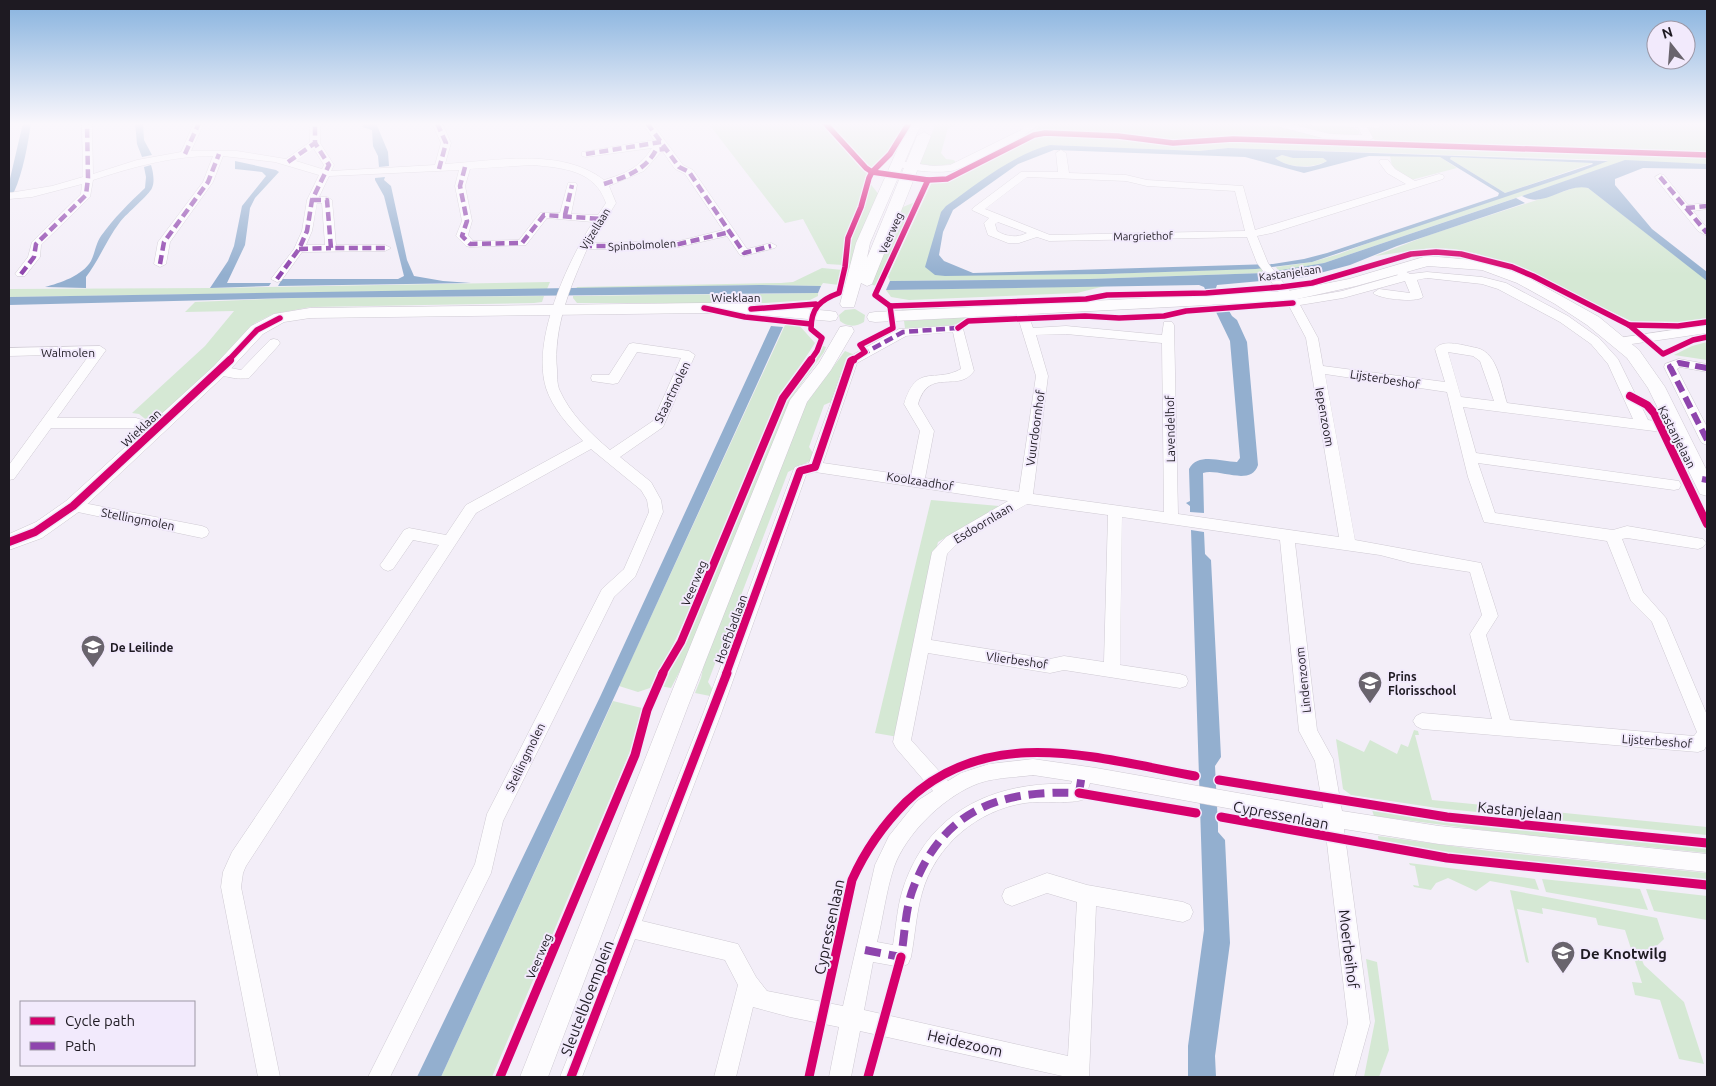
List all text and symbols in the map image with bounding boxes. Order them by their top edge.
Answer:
north arrow [1646,20,1696,70]
text: N [1660,23,1675,42]
street label: Vijzellaan [577,206,613,252]
street label: Veerweg [877,210,905,256]
street label: Margriethof [1113,229,1174,243]
street label: Spinbolmolen [608,237,676,253]
street label: Kastanjelaan [1258,263,1322,283]
street label: Wieklaan [711,291,761,304]
street label: Walmolen [41,346,95,359]
street label: Staartmolen [652,359,692,425]
street label: Lijsterbeshof [1349,367,1421,391]
street label: Iepenzoom [1313,386,1337,448]
street label: Vuurdoornhof [1023,389,1047,467]
street label: Lavendelhof [1163,395,1177,463]
street label: Kastanjelaan [1656,404,1698,470]
street label: Wieklaan [119,406,163,450]
street label: Koolzaadhof [886,469,955,493]
street label: Esdoornlaan [951,500,1015,546]
street label: Stellingmolen [100,506,176,532]
street label: Veerweg [679,558,709,608]
street label: Hoefbladlaan [713,593,749,665]
school or university icon: De Leilinde [80,634,106,668]
place label: De Leilinde [110,641,174,654]
street label: Lindenzoom [1293,646,1313,714]
street label: Vlierbeshof [985,649,1049,671]
school or university icon: Prins Florisschool [1357,670,1383,704]
place label: Prins Florisschool [1388,670,1457,697]
street label: Stellingmolen [503,721,547,793]
street label: Lijsterbeshof [1621,732,1693,750]
street label: Cypressenlaan [1232,797,1330,833]
street label: Kastanjelaan [1477,798,1563,824]
street label: Cypressenlaan [811,878,847,976]
street label: Moerbeihof [1336,908,1362,990]
street label: Veerweg [524,931,554,981]
street label: Sleutelbloemplein [557,938,617,1058]
school or university icon: De Knotwilg [1550,940,1576,974]
place label: De Knotwilg [1580,945,1667,962]
legend [20,1001,195,1066]
text: Cycle path [65,1012,135,1029]
street label: Heidezoom [926,1026,1004,1060]
text: Path [65,1037,96,1054]

